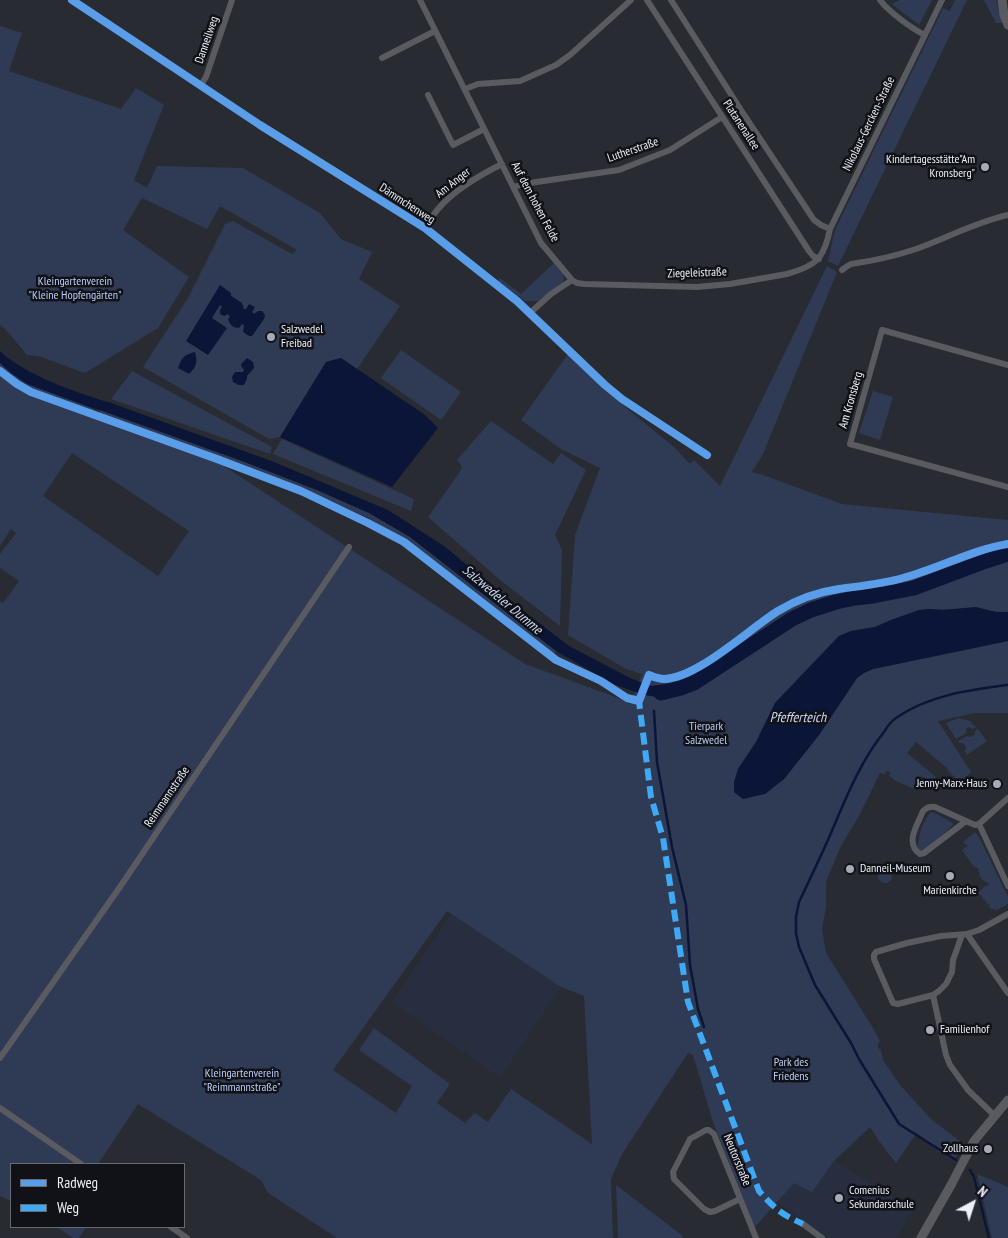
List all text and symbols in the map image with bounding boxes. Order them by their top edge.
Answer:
street label: Danneilweg [192,14,222,66]
street label: Nikolaus-Gercken-Straße [840,74,898,174]
street label: Platanenallee [719,97,763,153]
street label: Lutherstraße [606,135,660,165]
place label: Kindertagesstätte"Am Kronsberg" [886,153,975,181]
street label: Auf dem hohen Felde [508,160,562,244]
marker: Kindertagesstätte"Am Kronsberg" [979,161,991,173]
street label: Am Anger [433,165,473,201]
street label: Dämmchenweg [376,181,438,227]
street label: Ziegeleistraße [667,265,727,281]
park label: Kleingartenverein "Kleine Hopfengärten" [29,275,121,303]
place label: Salzwedel Freibad [281,323,323,351]
marker: Salzwedel Freibad [265,331,277,343]
street label: Am Kronsberg [836,370,866,430]
water label: Salzwedeler Dumme [459,562,545,638]
water label: Pfefferteich [770,710,826,726]
park label: Tierpark Salzwedel [685,720,727,748]
street label: Reimmannstraße [141,764,193,830]
place label: Jenny-Marx-Haus [916,777,987,791]
marker: Jenny-Marx-Haus [991,778,1003,790]
place label: Danneil-Museum [860,862,930,876]
marker: Danneil-Museum [844,863,856,875]
marker: Marienkirche [944,870,956,882]
place label: Marienkirche [923,884,977,898]
place label: Familienhof [940,1023,989,1037]
marker: Familienhof [924,1024,936,1036]
park label: Park des Friedens [773,1056,809,1084]
park label: Kleingartenverein "Reimmannstraße" [204,1067,280,1095]
street label: Neutorstraße [720,1132,754,1188]
place label: Zollhaus [943,1142,978,1156]
marker: Zollhaus [982,1143,994,1155]
legend [10,1163,185,1228]
text: Radweg [57,1173,98,1192]
north arrow [948,1178,998,1228]
text: N [974,1182,991,1201]
place label: Comenius Sekundarschule [849,1184,914,1212]
marker: Comenius Sekundarschule [833,1192,845,1204]
text: Weg [57,1198,79,1217]

